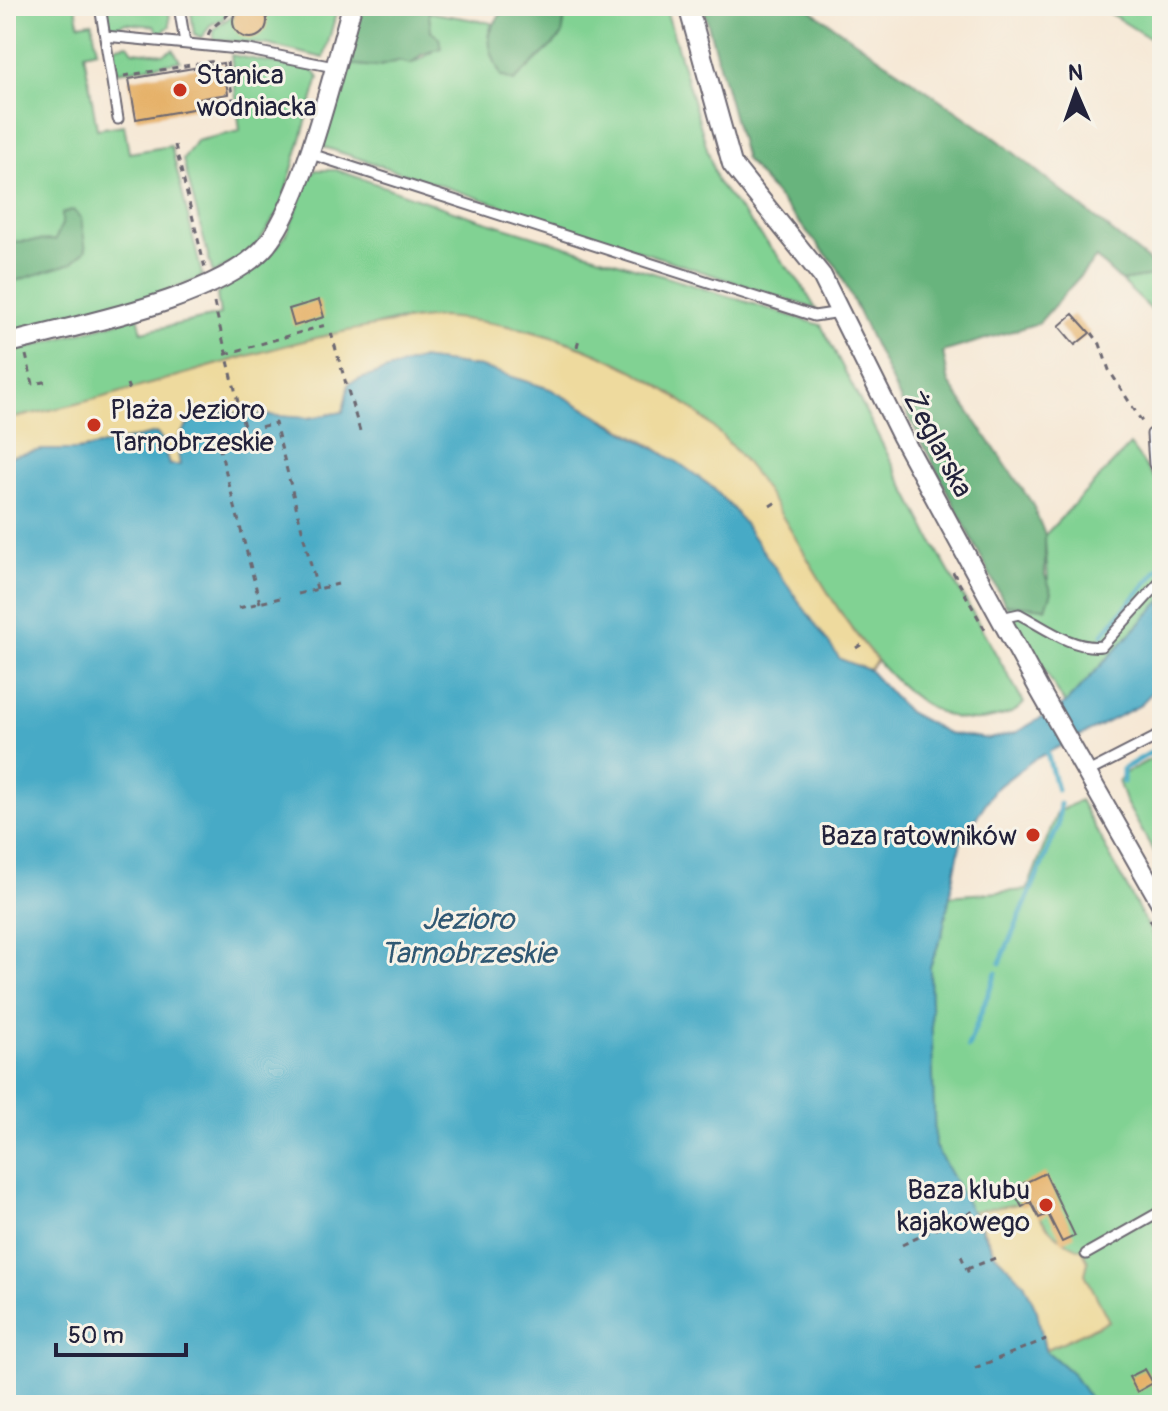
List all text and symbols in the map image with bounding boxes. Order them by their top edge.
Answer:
north arrow [1036,52,1116,132]
place label: Stanica wodniacka [196,58,316,125]
text: N [1067,59,1083,87]
marker: Stanica wodniacka [171,81,189,99]
street label: Żeglarska [895,386,980,504]
place label: Plaża Jezioro Tarnobrzeskie [110,393,274,460]
marker: Plaża Jezioro Tarnobrzeskie [85,416,103,434]
place label: Baza ratowników [821,819,1017,854]
marker: Baza ratowników [1024,826,1042,844]
water label: Jezioro Tarnobrzeskie [380,901,559,972]
place label: Baza klubu kajakowego [898,1173,1030,1240]
marker: Baza klubu kajakowego [1037,1196,1055,1214]
scale bar [56,1307,186,1357]
text: 50 m [68,1321,124,1350]

